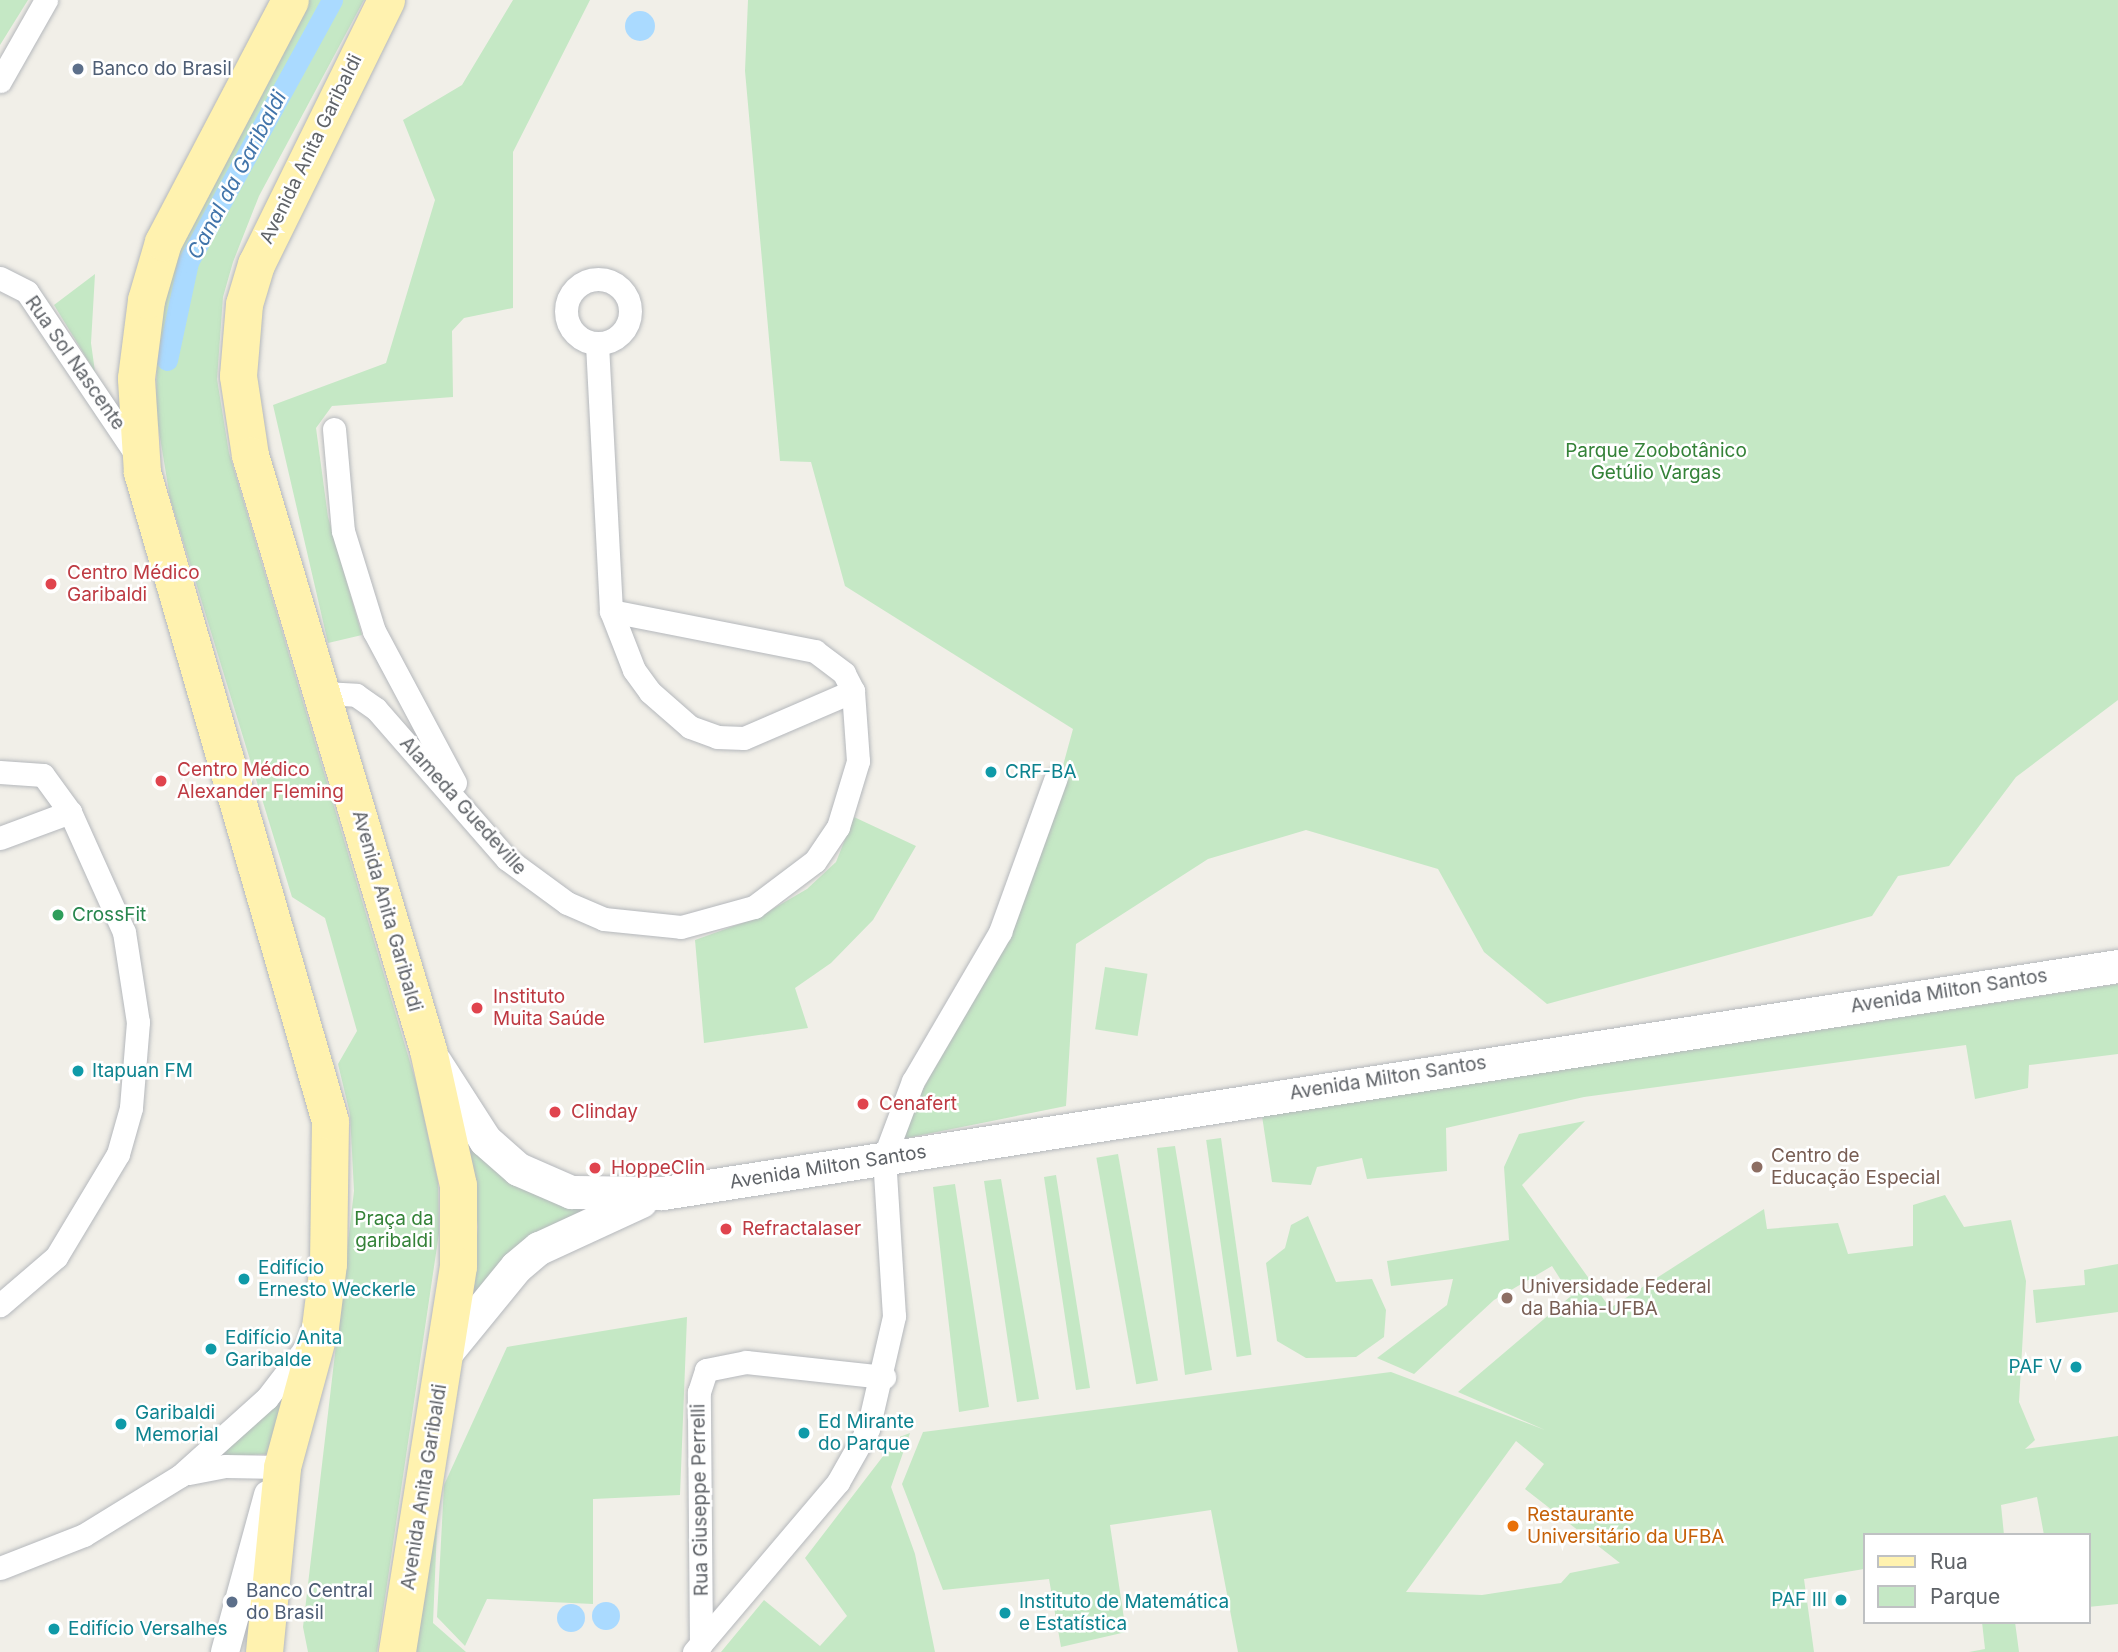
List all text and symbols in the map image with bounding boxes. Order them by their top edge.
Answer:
street label: Avenida Anita Garibaldi [255,50,367,248]
place label: Banco do Brasil [92,58,232,80]
marker: Banco do Brasil [70,61,86,77]
water label: Canal da Garibaldi [182,87,292,263]
street label: Rua Sol Nascente [20,292,130,434]
park label: Parque Zoobotânico Getúlio Vargas [1565,440,1747,484]
place label: Centro Médico Garibaldi [67,562,200,606]
marker: Centro Médico Garibaldi [41,574,61,594]
street label: Alameda Guedeville [395,732,531,880]
place label: Centro Médico Alexander Fleming [177,759,344,803]
place label: CRF-BA [1005,761,1077,783]
marker: CRF-BA [983,764,999,780]
marker: Centro Médico Alexander Fleming [151,771,171,791]
street label: Avenida Anita Garibaldi [347,808,427,1014]
place label: CrossFit [72,904,146,926]
marker: CrossFit [50,907,66,923]
street label: Avenida Milton Santos [1849,964,2049,1018]
place label: Instituto Muita Saúde [493,986,605,1030]
marker: Instituto Muita Saúde [467,998,487,1018]
street label: Avenida Milton Santos [1288,1051,1488,1105]
place label: Itapuan FM [92,1060,193,1082]
marker: Itapuan FM [70,1063,86,1079]
place label: Cenafert [879,1093,957,1115]
marker: Cenafert [853,1094,873,1114]
place label: Clinday [571,1101,638,1123]
marker: Clinday [545,1102,565,1122]
street label: Avenida Milton Santos [728,1140,928,1194]
place label: Centro de Educação Especial [1771,1145,1940,1189]
place label: HoppeClin [611,1157,705,1179]
marker: HoppeClin [585,1158,605,1178]
marker: Centro de Educação Especial [1749,1159,1765,1175]
park label: Praça da garibaldi [354,1208,434,1252]
place label: Refractalaser [742,1218,861,1240]
marker: Refractalaser [716,1219,736,1239]
place label: Edifício Ernesto Weckerle [258,1257,416,1301]
marker: Edifício Ernesto Weckerle [236,1271,252,1287]
place label: Universidade Federal da Bahia-UFBA [1521,1276,1711,1320]
marker: Universidade Federal da Bahia-UFBA [1499,1290,1515,1306]
place label: Edifício Anita Garibalde [225,1327,342,1371]
marker: Edifício Anita Garibalde [203,1341,219,1357]
place label: PAF V [2008,1356,2062,1378]
marker: PAF V [2068,1359,2084,1375]
street label: Avenida Anita Garibaldi [396,1382,452,1592]
place label: Garibaldi Memorial [135,1402,219,1446]
street label: Rua Giuseppe Perrelli [687,1404,713,1596]
place label: Ed Mirante do Parque [818,1411,914,1455]
marker: Garibaldi Memorial [113,1416,129,1432]
marker: Ed Mirante do Parque [796,1425,812,1441]
place label: Restaurante Universitário da UFBA [1527,1504,1724,1548]
marker: Restaurante Universitário da UFBA [1505,1518,1521,1534]
legend [1862,1533,2090,1624]
text: Rua [1930,1549,1968,1574]
place label: Banco Central do Brasil [246,1580,373,1624]
text: Parque [1930,1584,2000,1609]
place label: PAF III [1771,1589,1827,1611]
place label: Instituto de Matemática e Estatística [1019,1591,1229,1635]
marker: PAF III [1833,1592,1849,1608]
marker: Banco Central do Brasil [224,1594,240,1610]
marker: Instituto de Matemática e Estatística [997,1605,1013,1621]
place label: Edifício Versalhes [68,1618,227,1640]
marker: Edifício Versalhes [46,1621,62,1637]

